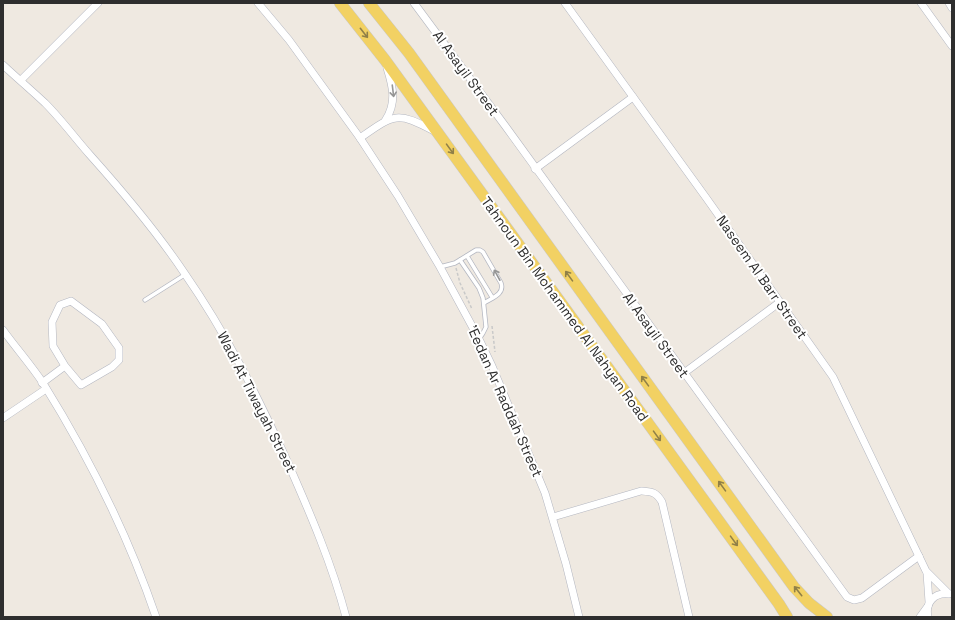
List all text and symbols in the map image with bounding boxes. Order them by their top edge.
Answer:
street label: Al Asayil Street [429,27,503,119]
one-way arrow [360,28,369,39]
one-way arrow [389,84,397,97]
one-way arrow [446,144,454,155]
street label: Tahnoun Bin Mohammed Al Nahyan Road [477,193,653,425]
street label: Naseem Al Barr Street [713,212,811,342]
one-way arrow [492,269,500,281]
one-way arrow [565,270,573,281]
street label: Al Asayil Street [619,289,693,381]
street label: 'Eedan Ar Raddah Street [463,322,547,480]
street label: Wadi At Tiwayah Street [214,328,300,476]
one-way arrow [641,376,649,387]
one-way arrow [653,430,661,441]
one-way arrow [717,481,726,492]
one-way arrow [730,536,738,547]
one-way arrow [794,586,802,597]

